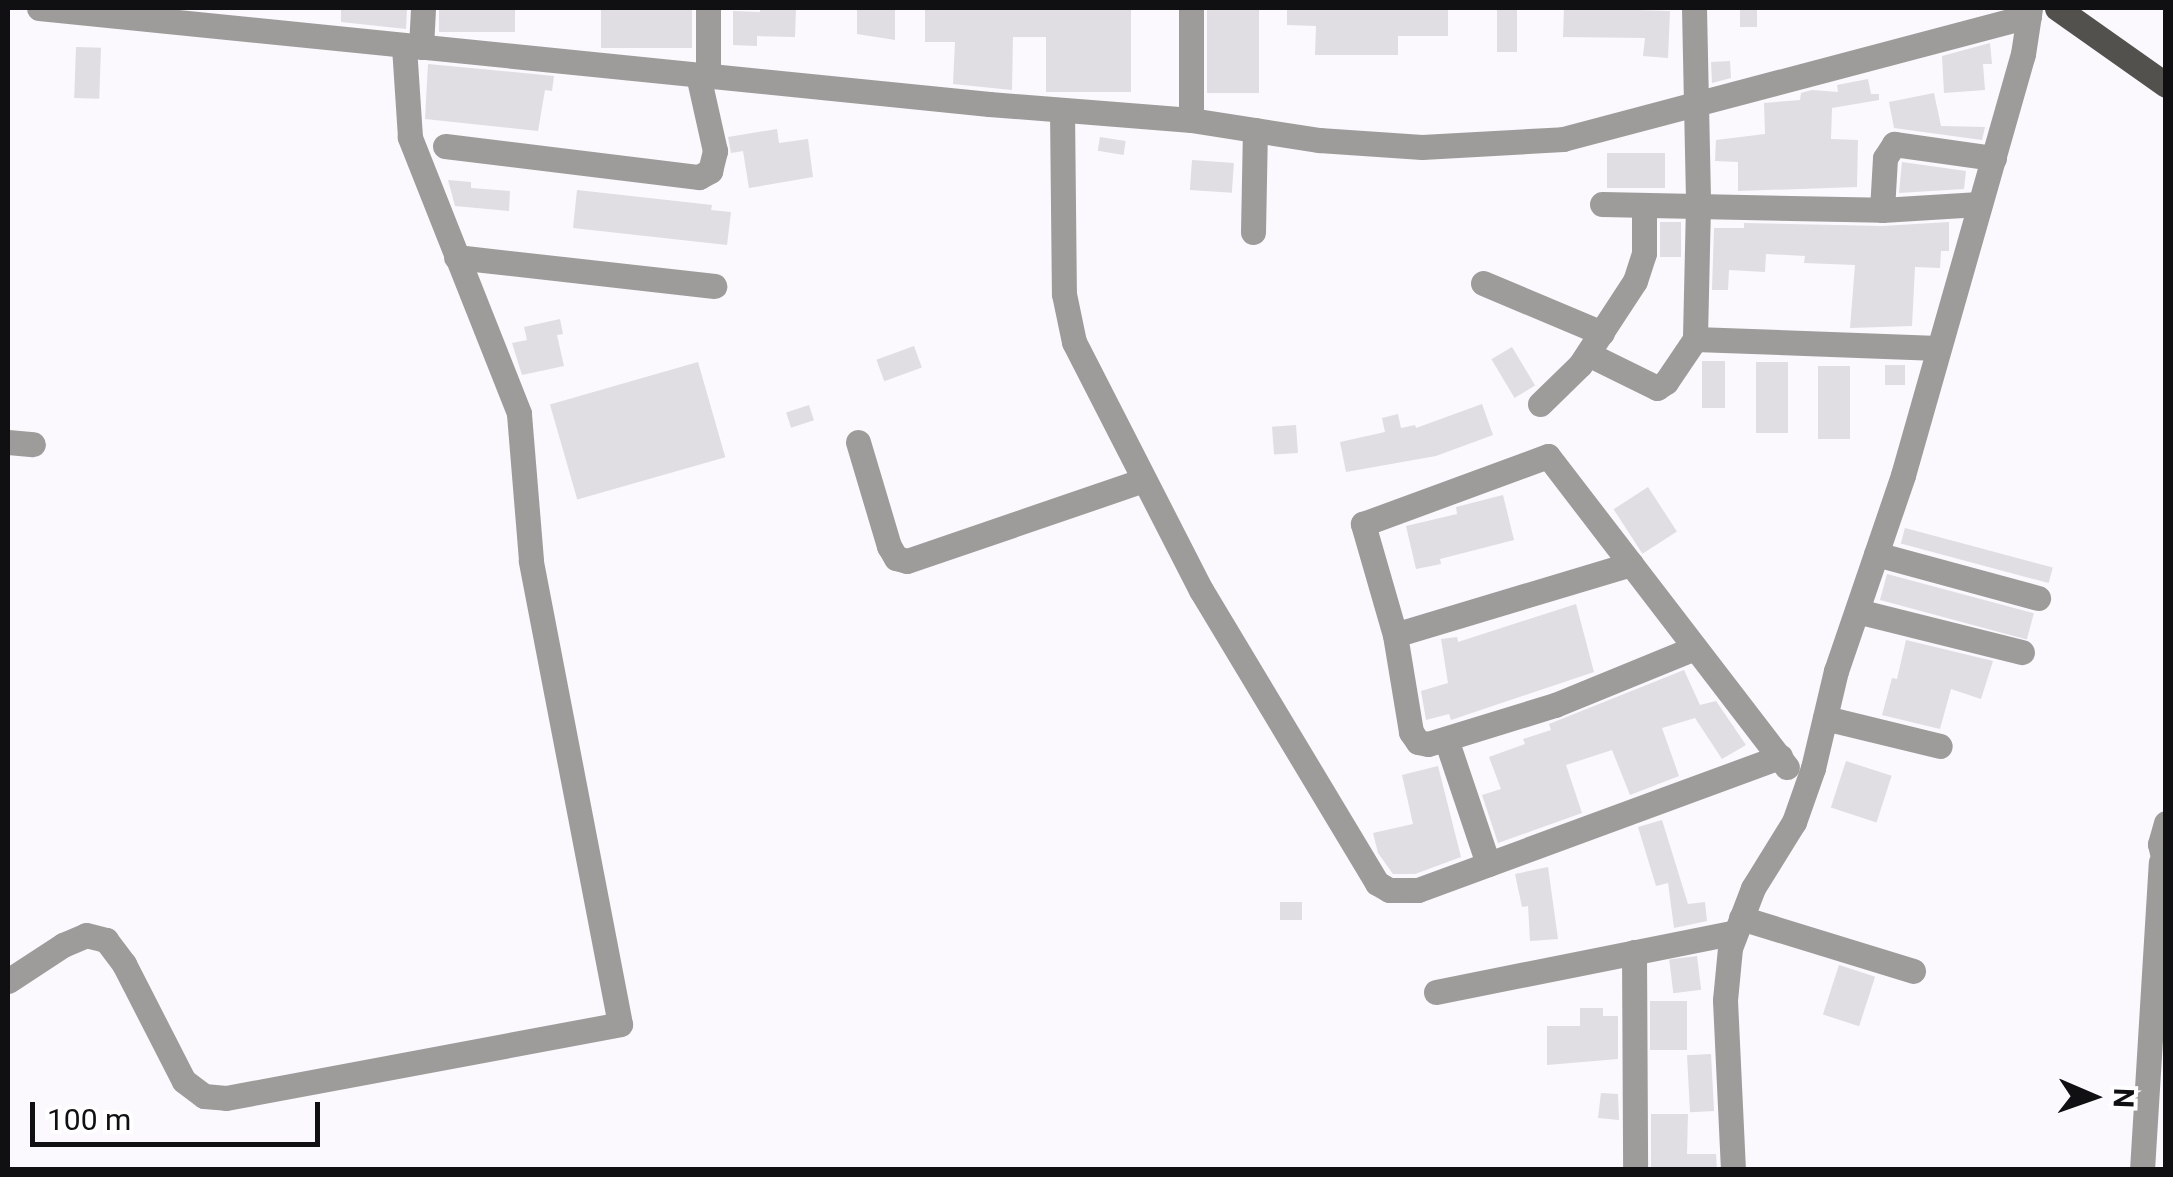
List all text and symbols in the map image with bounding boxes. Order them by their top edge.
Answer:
north arrow [2043,1047,2143,1147]
scale bar [35,1082,325,1144]
text: N [2107,1088,2140,1109]
text: 100 m [47,1102,131,1137]

